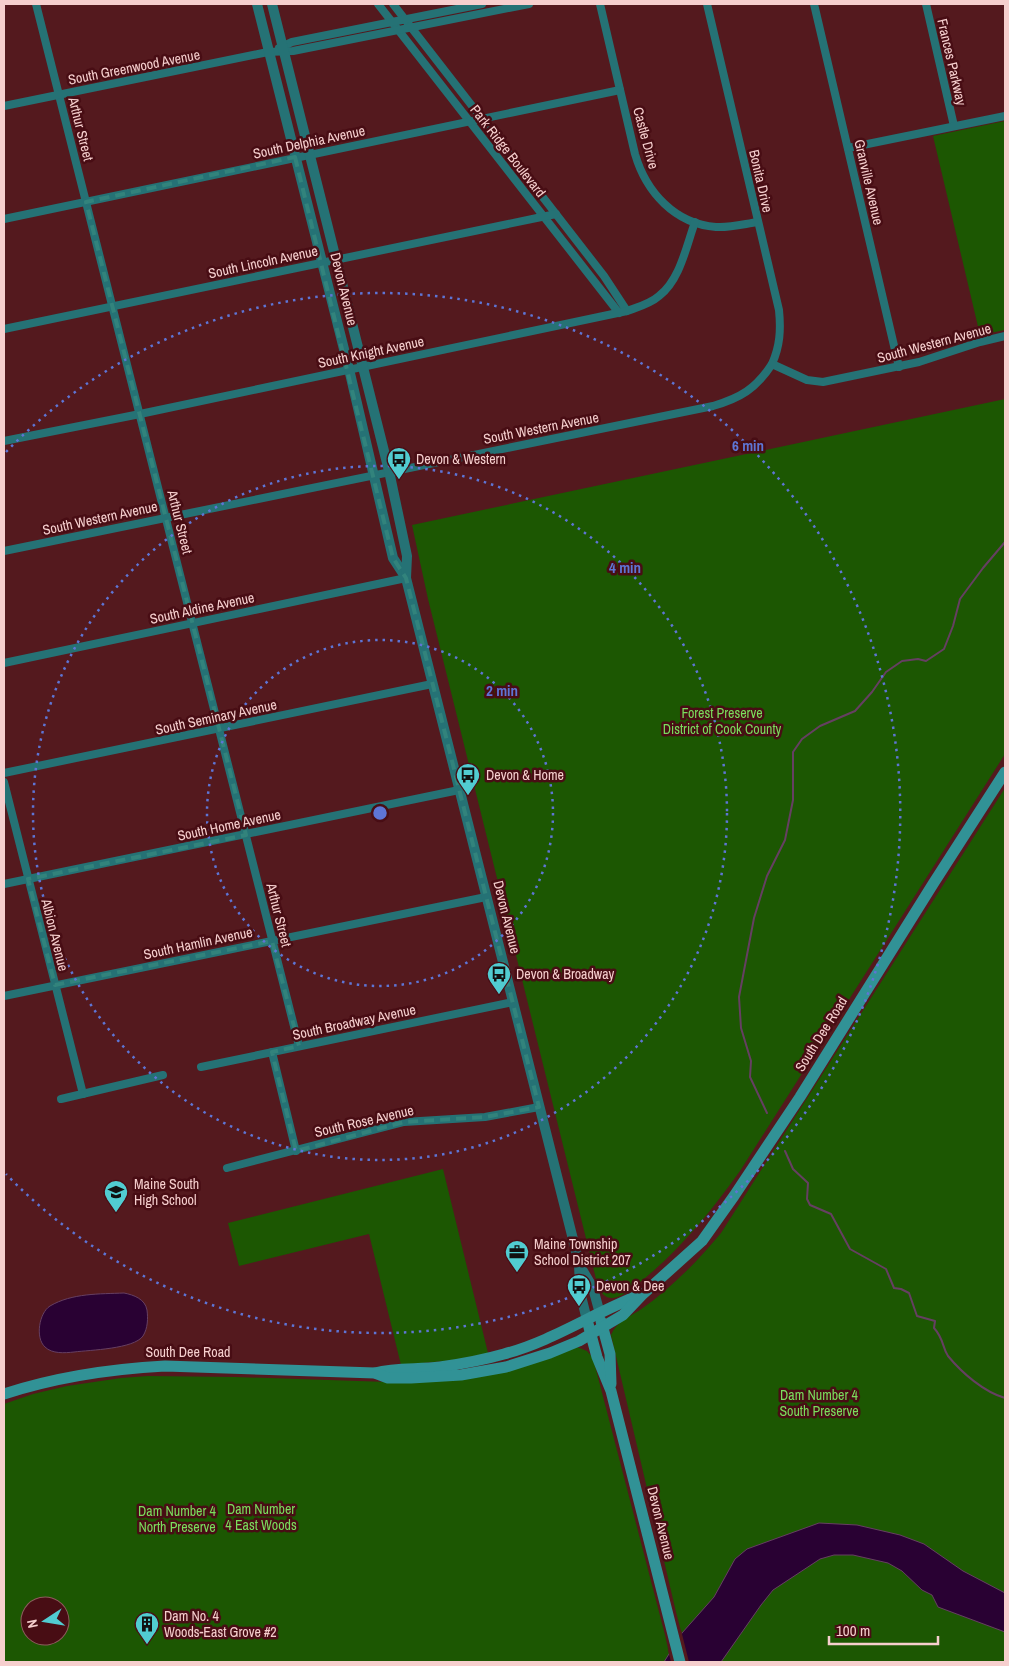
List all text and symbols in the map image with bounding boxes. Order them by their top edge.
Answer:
street label: Frances Parkway [933,17,971,107]
street label: South Greenwood Avenue [67,45,201,89]
street label: Arthur Street [64,94,98,163]
street label: Park Ridge Boulevard [466,101,550,201]
street label: Castle Drive [629,105,663,171]
street label: South Delphia Avenue [251,121,367,163]
street label: Granville Avenue [850,137,888,227]
street label: Bonita Drive [745,148,777,214]
street label: South Lincoln Avenue [207,242,319,282]
street label: Devon Avenue [326,251,362,327]
street label: South Western Avenue [875,319,993,367]
street label: South Knight Avenue [316,332,426,372]
street label: South Western Avenue [482,408,600,448]
text: 6 min [732,435,764,456]
bus stop icon: Devon & Western [386,446,412,480]
place label: Devon & Western [416,450,506,468]
street label: Arthur Street [163,487,197,556]
street label: South Western Avenue [41,497,159,539]
text: 4 min [609,557,641,578]
street label: South Aldine Avenue [148,588,256,628]
text: 2 min [486,680,518,701]
street label: South Seminary Avenue [154,695,278,739]
park label: Forest Preserve District of Cook County [663,704,782,738]
bus stop icon: Devon & Home [455,762,481,796]
place label: Devon & Home [486,766,564,784]
centre of rings [371,804,389,822]
street label: South Home Avenue [176,805,282,845]
street label: Devon Avenue [489,879,525,955]
street label: Arthur Street [262,880,296,949]
street label: Albion Avenue [37,896,73,973]
street label: South Hamlin Avenue [142,923,254,963]
bus stop icon: Devon & Broadway [486,961,512,995]
place label: Devon & Broadway [516,965,615,983]
street label: South Dee Road [791,993,851,1075]
street label: South Broadway Avenue [291,1000,417,1044]
street label: South Rose Avenue [313,1101,415,1141]
place label: Maine South High School [134,1175,199,1209]
school or university icon: Maine South High School [103,1179,129,1213]
place label: Maine Township School District 207 [534,1235,631,1269]
office icon: Maine Township School District 207 [504,1239,530,1273]
bus stop icon: Devon & Dee [566,1273,592,1307]
place label: Devon & Dee [596,1277,664,1295]
street label: South Dee Road [146,1343,230,1361]
park label: Dam Number 4 South Preserve [779,1386,859,1420]
street label: Devon Avenue [643,1485,679,1561]
park label: Dam Number 4 East Woods [225,1500,297,1534]
park label: Dam Number 4 North Preserve [138,1502,217,1536]
north arrow [20,1596,70,1646]
place label: Dam No. 4 Woods-East Grove #2 [164,1607,277,1641]
building icon: Dam No. 4 Woods-East Grove #2 [134,1611,160,1645]
scale bar [829,1614,938,1646]
text: N [23,1618,42,1630]
text: 100 m [836,1620,870,1641]

